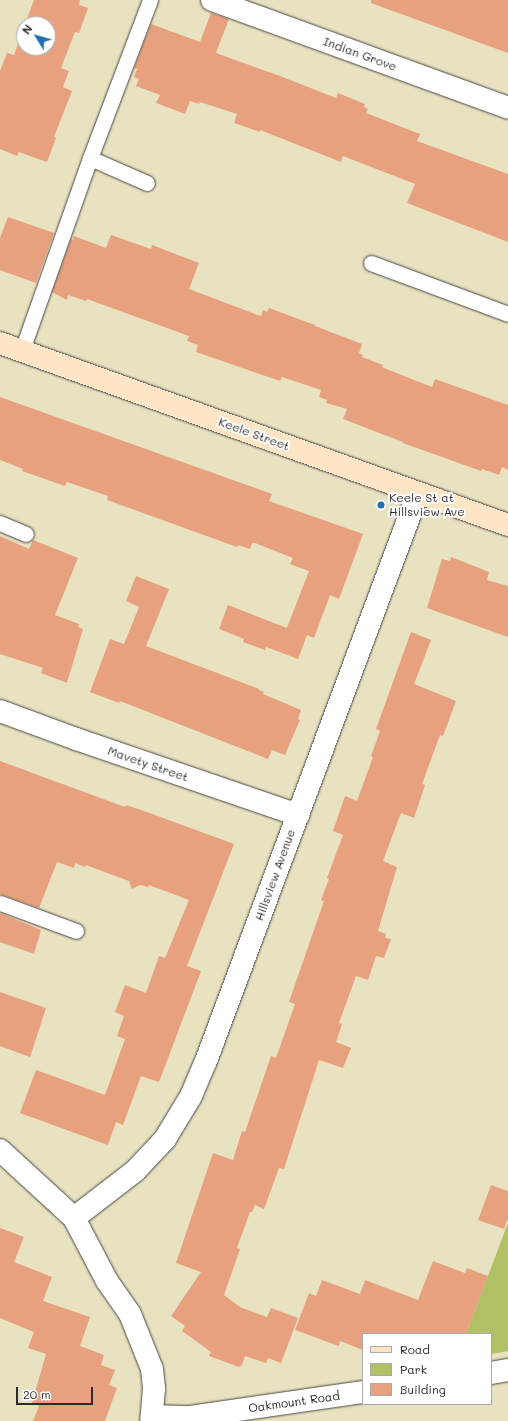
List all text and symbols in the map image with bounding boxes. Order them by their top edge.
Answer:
north arrow [16,16,56,56]
text: N [18,21,35,37]
street label: Indian Grove [321,34,399,74]
street label: Keele Street [216,414,292,454]
place label: Keele St at Hillsview Ave [389,491,465,519]
marker: Keele St at Hillsview Ave [376,500,386,510]
street label: Mavety Street [106,743,190,785]
street label: Hillsview Avenue [252,827,298,923]
legend [362,1333,492,1405]
text: Road [400,1341,430,1357]
text: Park [400,1361,427,1377]
scale bar [18,1379,95,1405]
text: Building [400,1381,446,1397]
text: 20 m [23,1386,51,1402]
street label: Oakmount Road [247,1388,341,1416]

